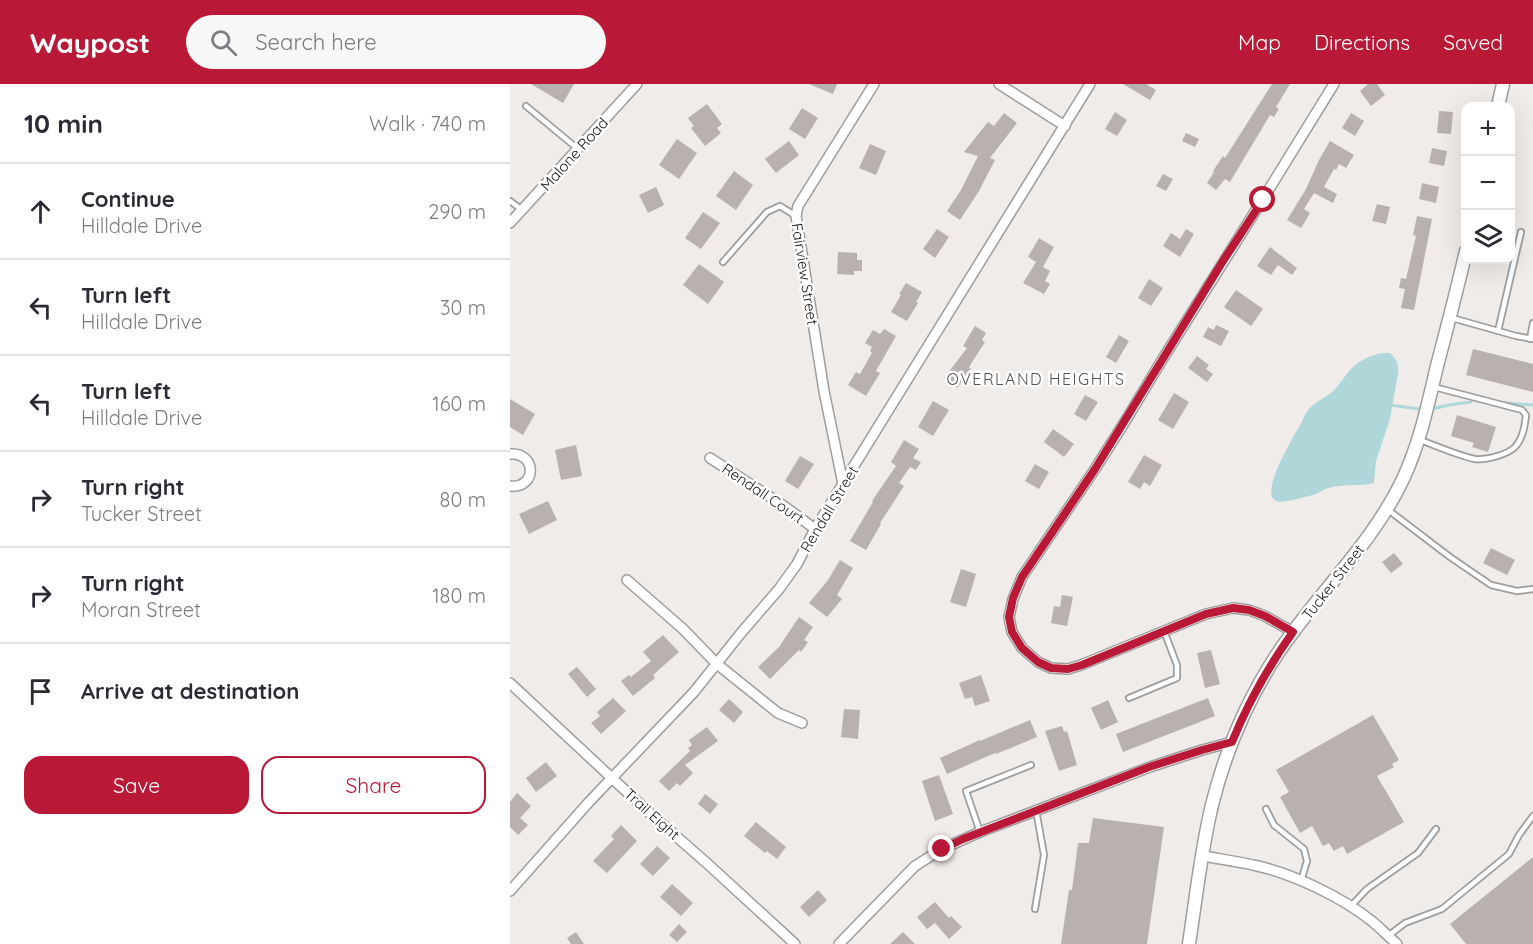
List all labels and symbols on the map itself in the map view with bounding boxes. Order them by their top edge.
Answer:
street label: Malone Road [536,113,612,195]
route start [1249,186,1275,212]
street label: Fairview Street [788,222,822,326]
district label: OVERLAND HEIGHTS [947,369,1125,389]
street label: Rendall Court [718,459,808,527]
street label: Rendall Street [796,462,862,556]
street label: Tucker Street [1298,540,1368,624]
street label: Trail Eight [620,784,684,844]
route end [928,835,954,861]

